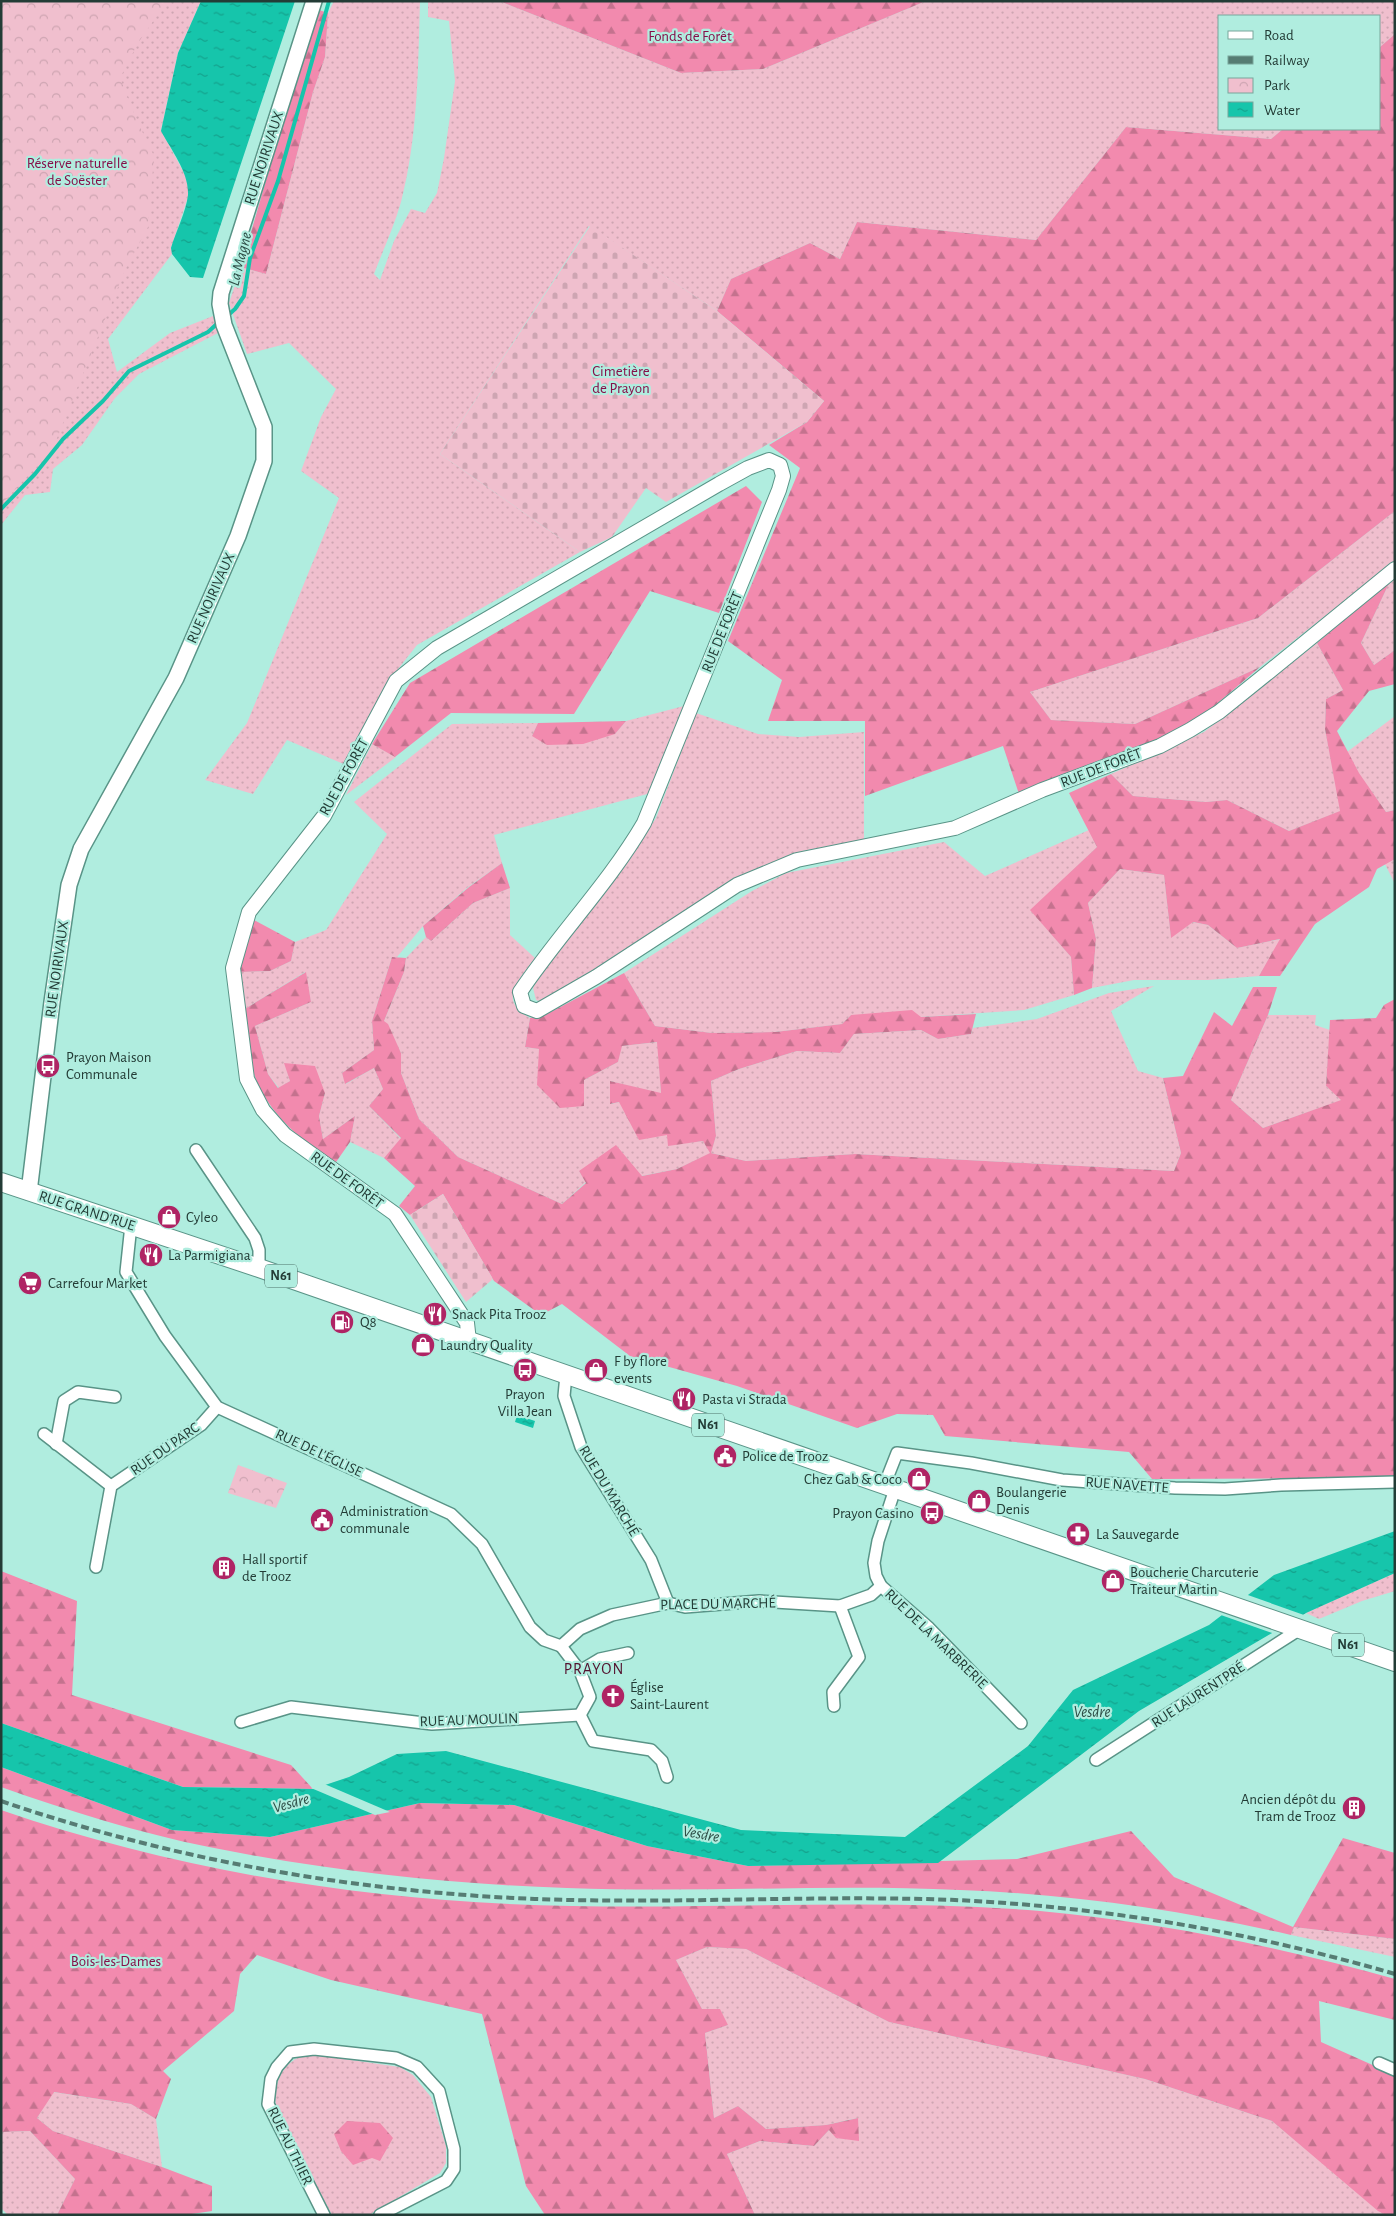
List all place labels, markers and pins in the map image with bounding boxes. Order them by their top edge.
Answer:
place label: Prayon Maison Communale [66,1050,151,1082]
bus stop icon: Prayon Maison Communale [35,1053,61,1079]
shop icon: Cyleo [156,1204,182,1230]
place label: Cyleo [186,1210,218,1225]
restaurant icon: La Parmigiana [138,1242,164,1268]
place label: La Parmigiana [168,1248,251,1263]
supermarket icon: Carrefour Market [17,1270,43,1296]
place label: Carrefour Market [48,1276,147,1291]
restaurant icon: Snack Pita Trooz [422,1301,448,1327]
place label: Snack Pita Trooz [452,1307,546,1322]
fuel station icon: Q8 [329,1309,355,1335]
place label: Q8 [360,1315,377,1330]
shop icon: Laundry Quality [410,1332,436,1358]
place label: Laundry Quality [440,1338,533,1353]
place label: F by flore events [614,1354,667,1386]
bus stop icon: Prayon Villa Jean [512,1357,538,1383]
shop icon: F by flore events [583,1357,609,1383]
restaurant icon: Pasta vi Strada [671,1386,697,1412]
place label: Prayon Villa Jean [498,1387,552,1419]
place label: Pasta vi Strada [702,1392,787,1407]
public building icon: Police de Trooz [712,1443,738,1469]
place label: Police de Trooz [742,1449,828,1464]
shop icon: Chez Gab & Coco [906,1466,932,1492]
place label: Chez Gab & Coco [804,1472,902,1487]
place label: Boulangerie Denis [996,1485,1067,1517]
shop icon: Boulangerie Denis [966,1488,992,1514]
bus stop icon: Prayon Casino [919,1500,945,1526]
place label: Administration communale [340,1504,429,1536]
place label: Prayon Casino [832,1506,914,1521]
public building icon: Administration communale [309,1507,335,1533]
pharmacy icon: La Sauvegarde [1065,1521,1091,1547]
place label: La Sauvegarde [1096,1527,1179,1542]
place label: Hall sportif de Trooz [242,1552,308,1584]
building icon: Hall sportif de Trooz [211,1555,237,1581]
place label: Boucherie Charcuterie Traiteur Martin [1130,1565,1259,1597]
shop icon: Boucherie Charcuterie Traiteur Martin [1100,1568,1126,1594]
place label: Église Saint-Laurent [630,1678,709,1712]
church icon: Église Saint-Laurent [600,1683,626,1709]
place label: Ancien dépôt du Tram de Trooz [1241,1792,1336,1824]
building icon: Ancien dépôt du Tram de Trooz [1341,1795,1367,1821]

